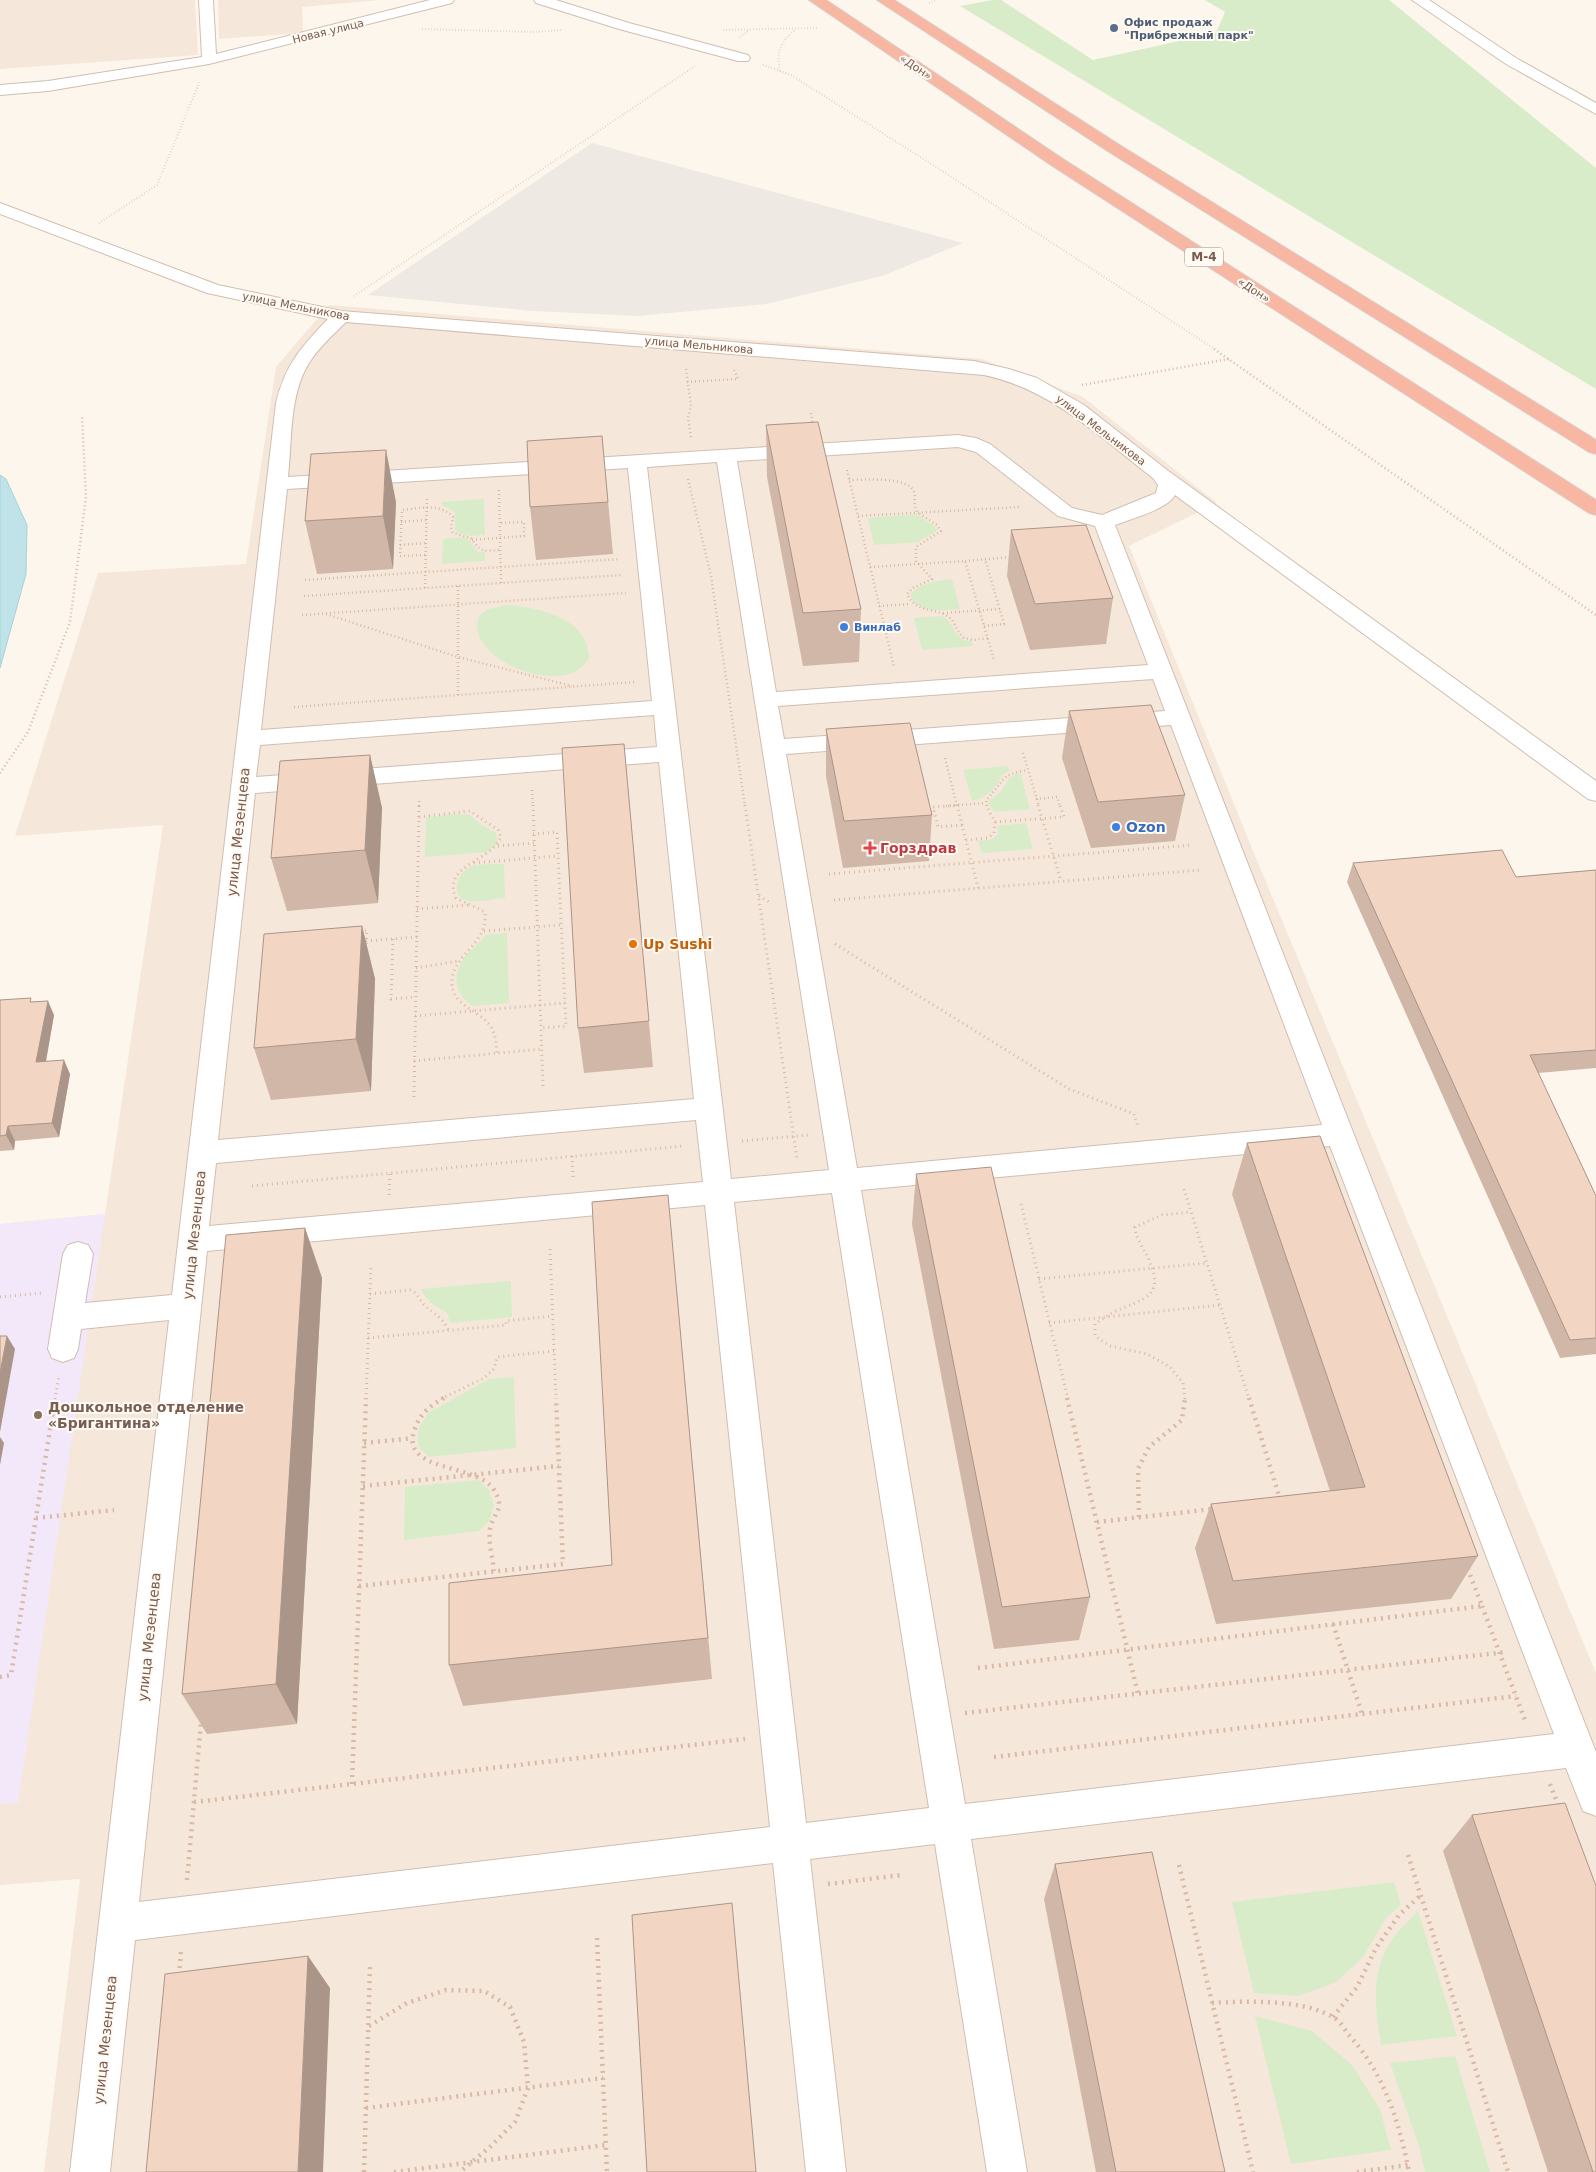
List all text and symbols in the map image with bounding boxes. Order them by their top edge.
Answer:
street label: Новая улица [291,16,365,47]
place label: Офис продаж "Прибрежный парк" [1124,16,1254,42]
marker: Офис продаж "Прибрежный парк" [1108,22,1120,34]
street label: «Дон» [897,52,934,83]
road number: М-4 [1185,248,1223,266]
street label: «Дон» [1235,275,1272,306]
street label: улица Мельникова [241,290,351,323]
street label: улица Мельникова [644,334,754,357]
street label: улица Мельникова [1053,392,1148,468]
marker: Винлаб [838,621,850,633]
place label: Винлаб [854,621,901,634]
street label: улица Мезенцева [223,767,253,897]
place label: Ozon [1126,819,1166,835]
marker: Ozon [1110,821,1122,833]
place label: Горздрав [880,840,956,856]
marker: Горздрав [864,842,876,854]
place label: Up Sushi [643,936,712,952]
marker: Up Sushi [627,938,639,950]
street label: улица Мезенцева [179,1170,209,1300]
place label: Дошкольное отделение «Бригантина» [48,1399,244,1431]
marker: Дошкольное отделение «Бригантина» [32,1409,44,1421]
street label: улица Мезенцева [134,1572,164,1702]
street label: улица Мезенцева [90,1975,120,2105]

